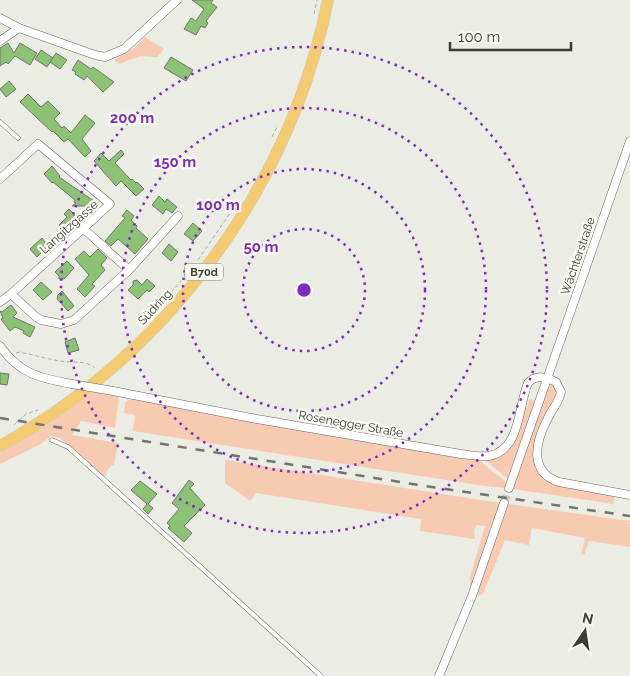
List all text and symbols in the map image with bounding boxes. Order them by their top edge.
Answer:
scale bar [450,20,571,52]
text: 100 m [458,28,500,46]
text: 200 m [110,109,154,127]
text: 150 m [154,153,196,171]
text: 100 m [196,196,240,214]
street label: Langitzgasse [37,197,101,257]
street label: Wächterstraße [558,215,598,297]
text: 50 m [243,238,279,256]
road number: B70d [185,264,223,280]
centre of rings [295,281,313,299]
street label: Südring [135,286,175,328]
street label: Rosenegger Straße [298,408,404,440]
north arrow [560,606,610,656]
text: N [581,609,595,627]

